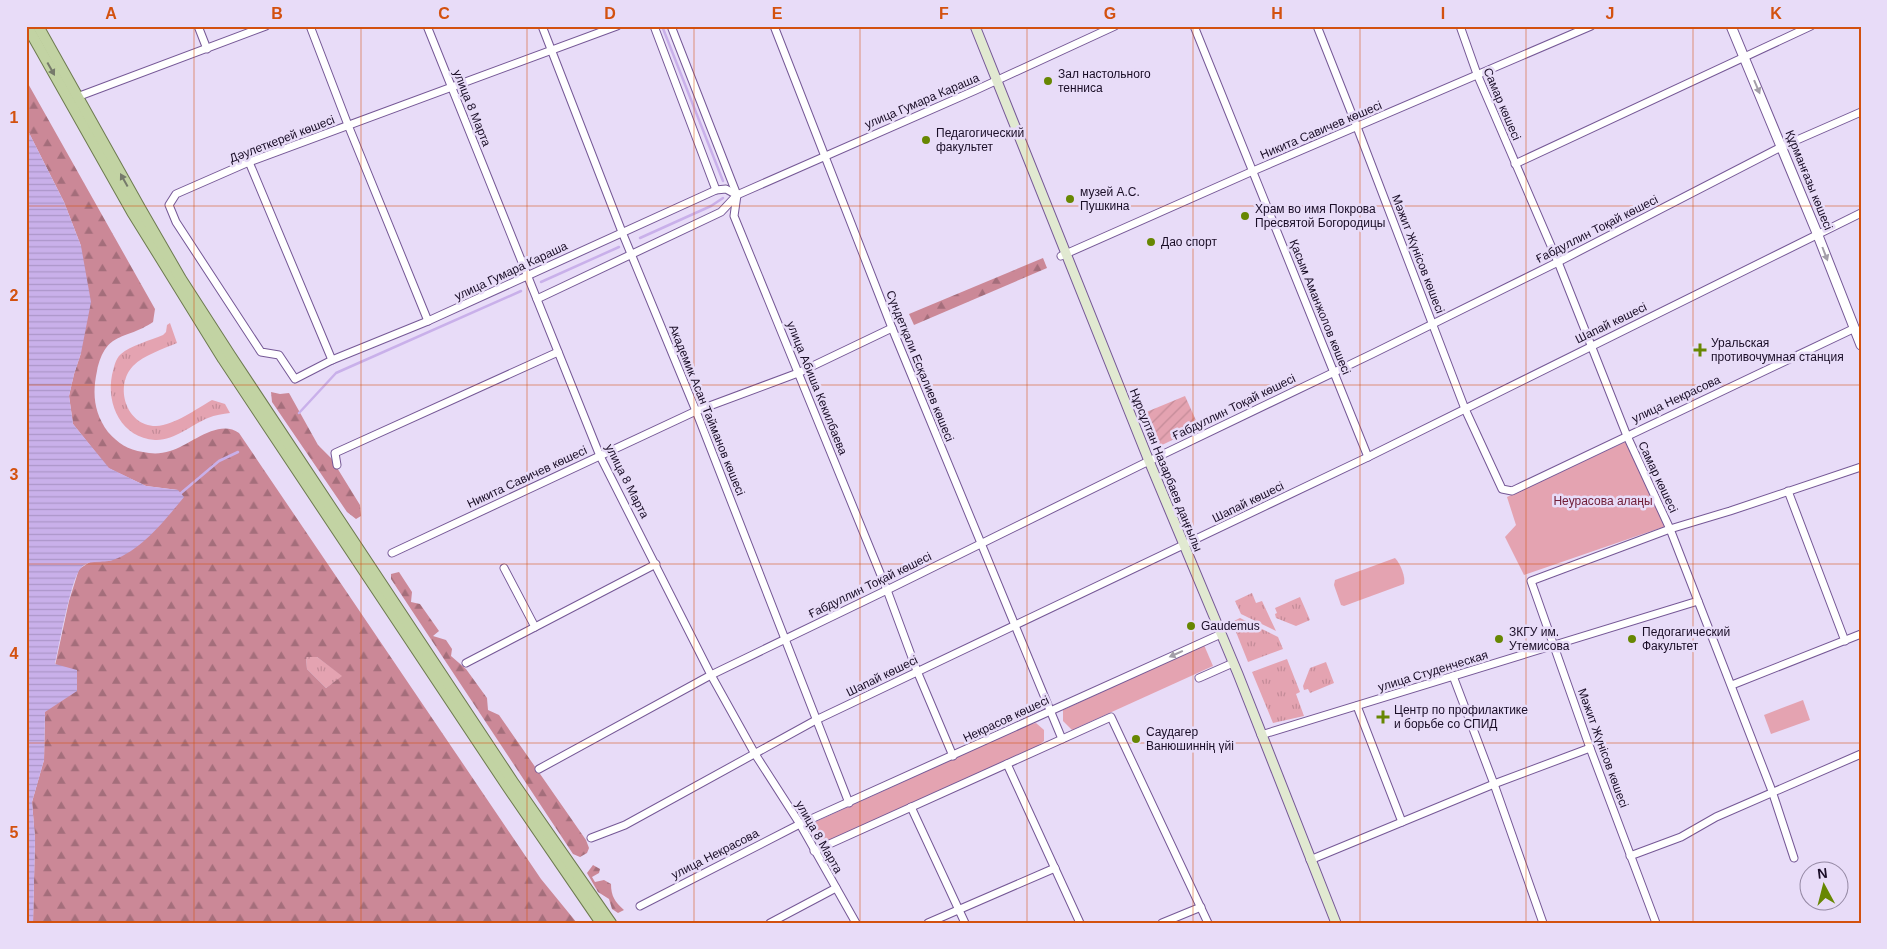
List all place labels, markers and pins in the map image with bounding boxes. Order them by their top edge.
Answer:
place label: Зал настольного тенниса [1058,67,1151,95]
marker: Зал настольного тенниса [1042,75,1054,87]
place label: Педагогический факультет [936,126,1024,154]
marker: Педагогический факультет [920,134,932,146]
place label: музей А.С. Пушкина [1080,185,1140,213]
marker: музей А.С. Пушкина [1064,193,1076,205]
place label: Храм во имя Покрова Пресвятой Богородицы [1255,202,1385,230]
marker: Храм во имя Покрова Пресвятой Богородицы [1239,210,1251,222]
place label: Дао спорт [1161,235,1217,249]
marker: Дао спорт [1145,236,1157,248]
place label: Уральская противочумная станция [1711,336,1844,364]
marker: Уральская противочумная станция [1693,343,1707,357]
place label: Gaudemus [1201,619,1260,633]
marker: Gaudemus [1185,620,1197,632]
place label: ЗКГУ им. Утемисова [1509,625,1570,653]
place label: Педогагический Факультет [1642,625,1730,653]
marker: ЗКГУ им. Утемисова [1493,633,1505,645]
marker: Педогагический Факультет [1626,633,1638,645]
place label: Центр по профилактике и борьбе со СПИД [1394,703,1528,731]
marker: Центр по профилактике и борьбе со СПИД [1376,710,1390,724]
place label: Саудагер Ванюшиннің үйі [1146,725,1234,753]
marker: Саудагер Ванюшиннің үйі [1130,733,1142,745]

